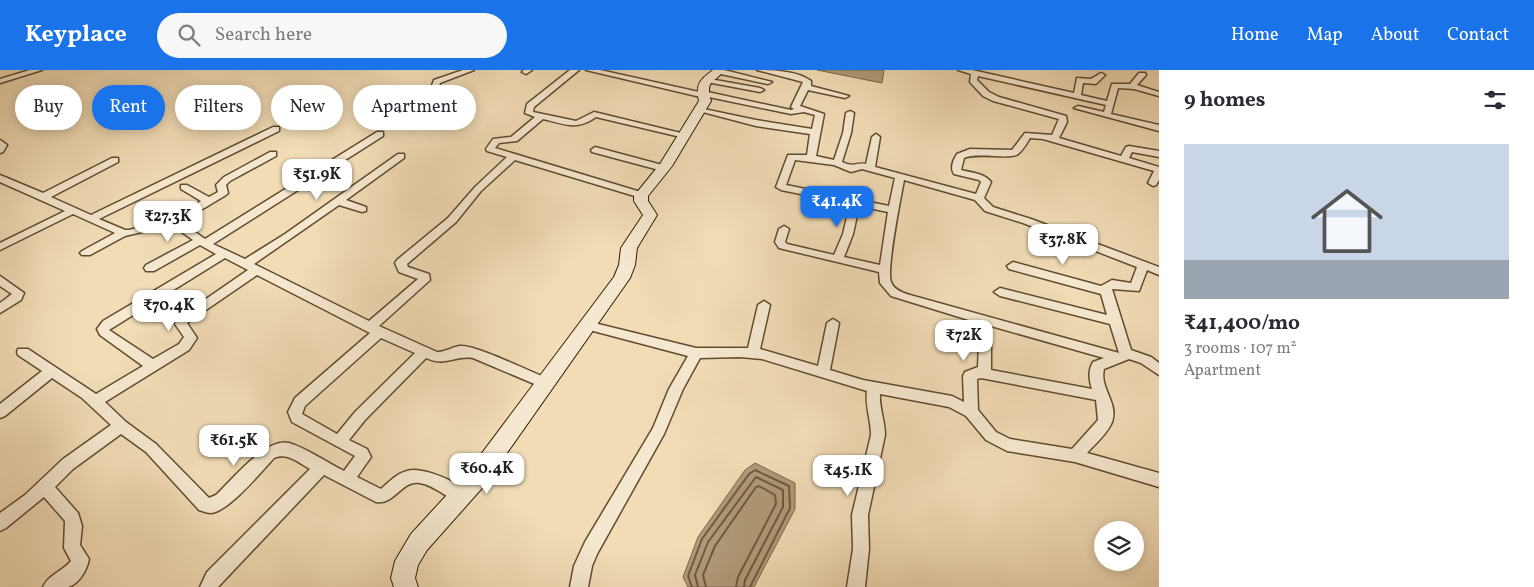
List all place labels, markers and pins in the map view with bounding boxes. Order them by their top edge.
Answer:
pin: ₹51.9K [276,158,358,201]
pin: ₹41.4K [796,186,878,228]
pin: ₹27.3K [127,200,209,243]
pin: ₹37.8K [1022,224,1104,266]
pin: ₹70.4K [128,290,210,332]
pin: ₹72K [934,320,994,362]
pin: ₹61.5K [193,424,275,467]
pin: ₹60.4K [446,452,528,495]
pin: ₹45.1K [807,454,889,497]

